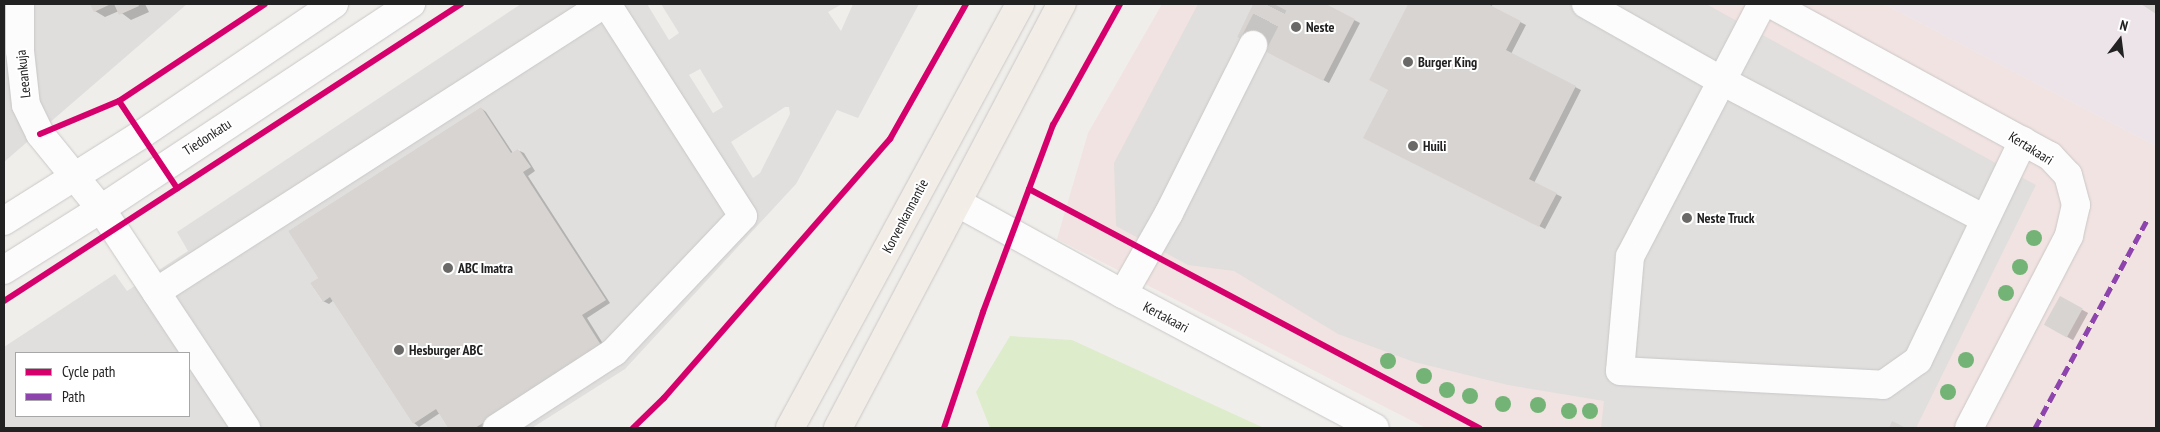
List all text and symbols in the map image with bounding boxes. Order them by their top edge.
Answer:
north arrow [2095,15,2145,65]
text: N [2118,16,2130,35]
place label: Neste [1306,19,1335,35]
marker: Neste [1290,21,1302,33]
street label: Leeankuja [12,49,34,99]
place label: Burger King [1418,54,1477,70]
marker: Burger King [1402,56,1414,68]
street label: Tiedonkatu [180,115,234,159]
street label: Kertakaari [2006,128,2056,168]
place label: Huili [1423,138,1446,154]
marker: Huili [1407,140,1419,152]
street label: Korvenkannantie [878,176,932,256]
place label: Neste Truck [1697,210,1755,226]
marker: Neste Truck [1681,212,1693,224]
place label: ABC Imatra [458,260,513,276]
marker: ABC Imatra [442,262,454,274]
street label: Kertakaari [1140,298,1192,336]
place label: Hesburger ABC [409,342,483,358]
marker: Hesburger ABC [393,344,405,356]
legend [15,352,190,417]
text: Cycle path [62,362,115,381]
text: Path [62,387,85,406]

